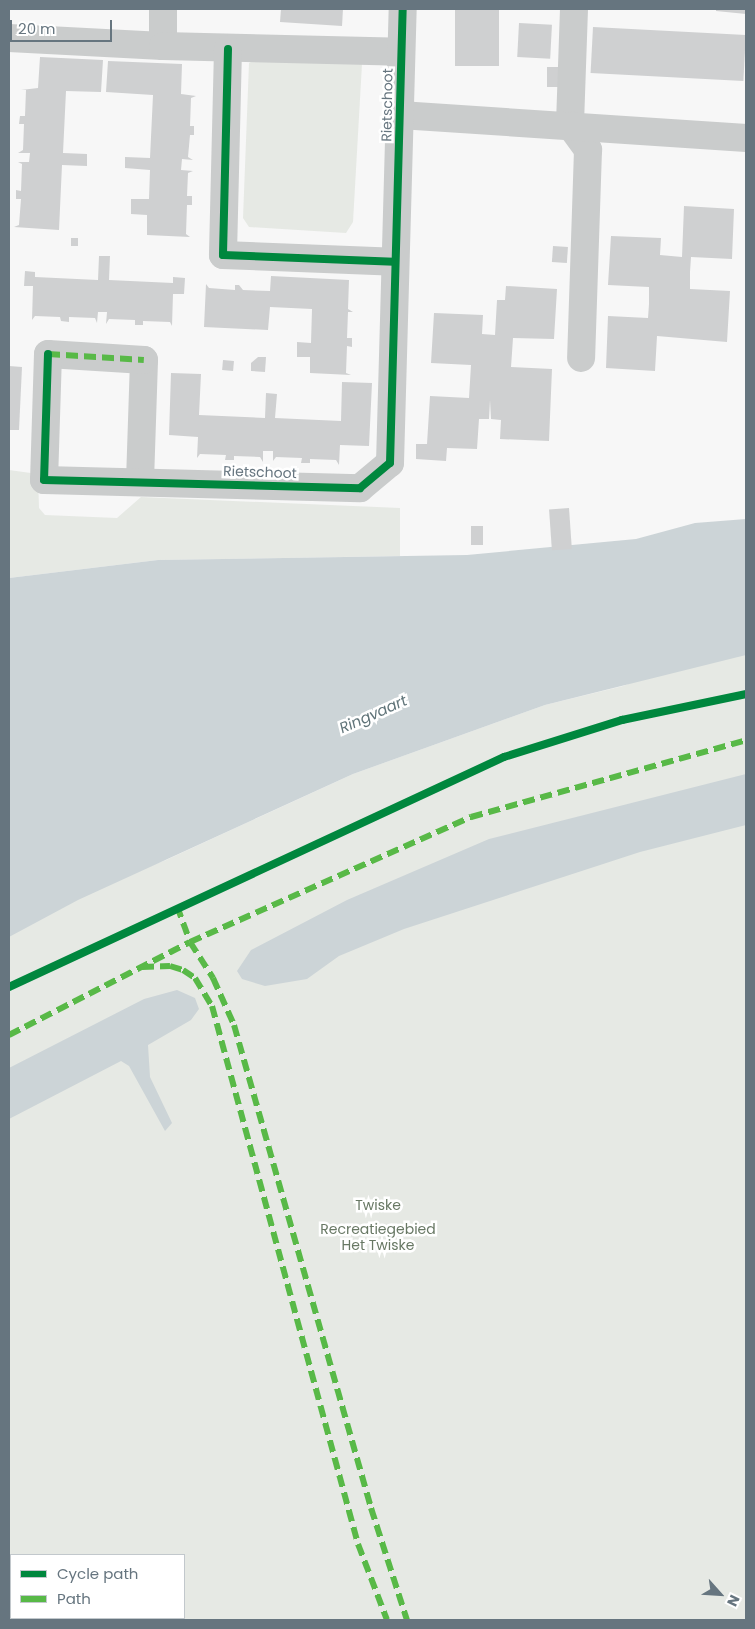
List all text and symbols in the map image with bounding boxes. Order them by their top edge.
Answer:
scale bar [12,10,115,42]
text: 20 m [18,18,56,39]
street label: Rietschoot [378,68,396,142]
street label: Rietschoot [223,462,297,482]
water label: Ringvaart [336,691,410,737]
park label: Twiske [355,1197,401,1213]
park label: Recreatiegebied Het Twiske [320,1221,436,1254]
legend [10,1554,185,1619]
text: Cycle path [57,1563,138,1584]
north arrow [695,1569,745,1619]
text: Path [57,1588,91,1609]
text: N [722,1591,745,1610]

